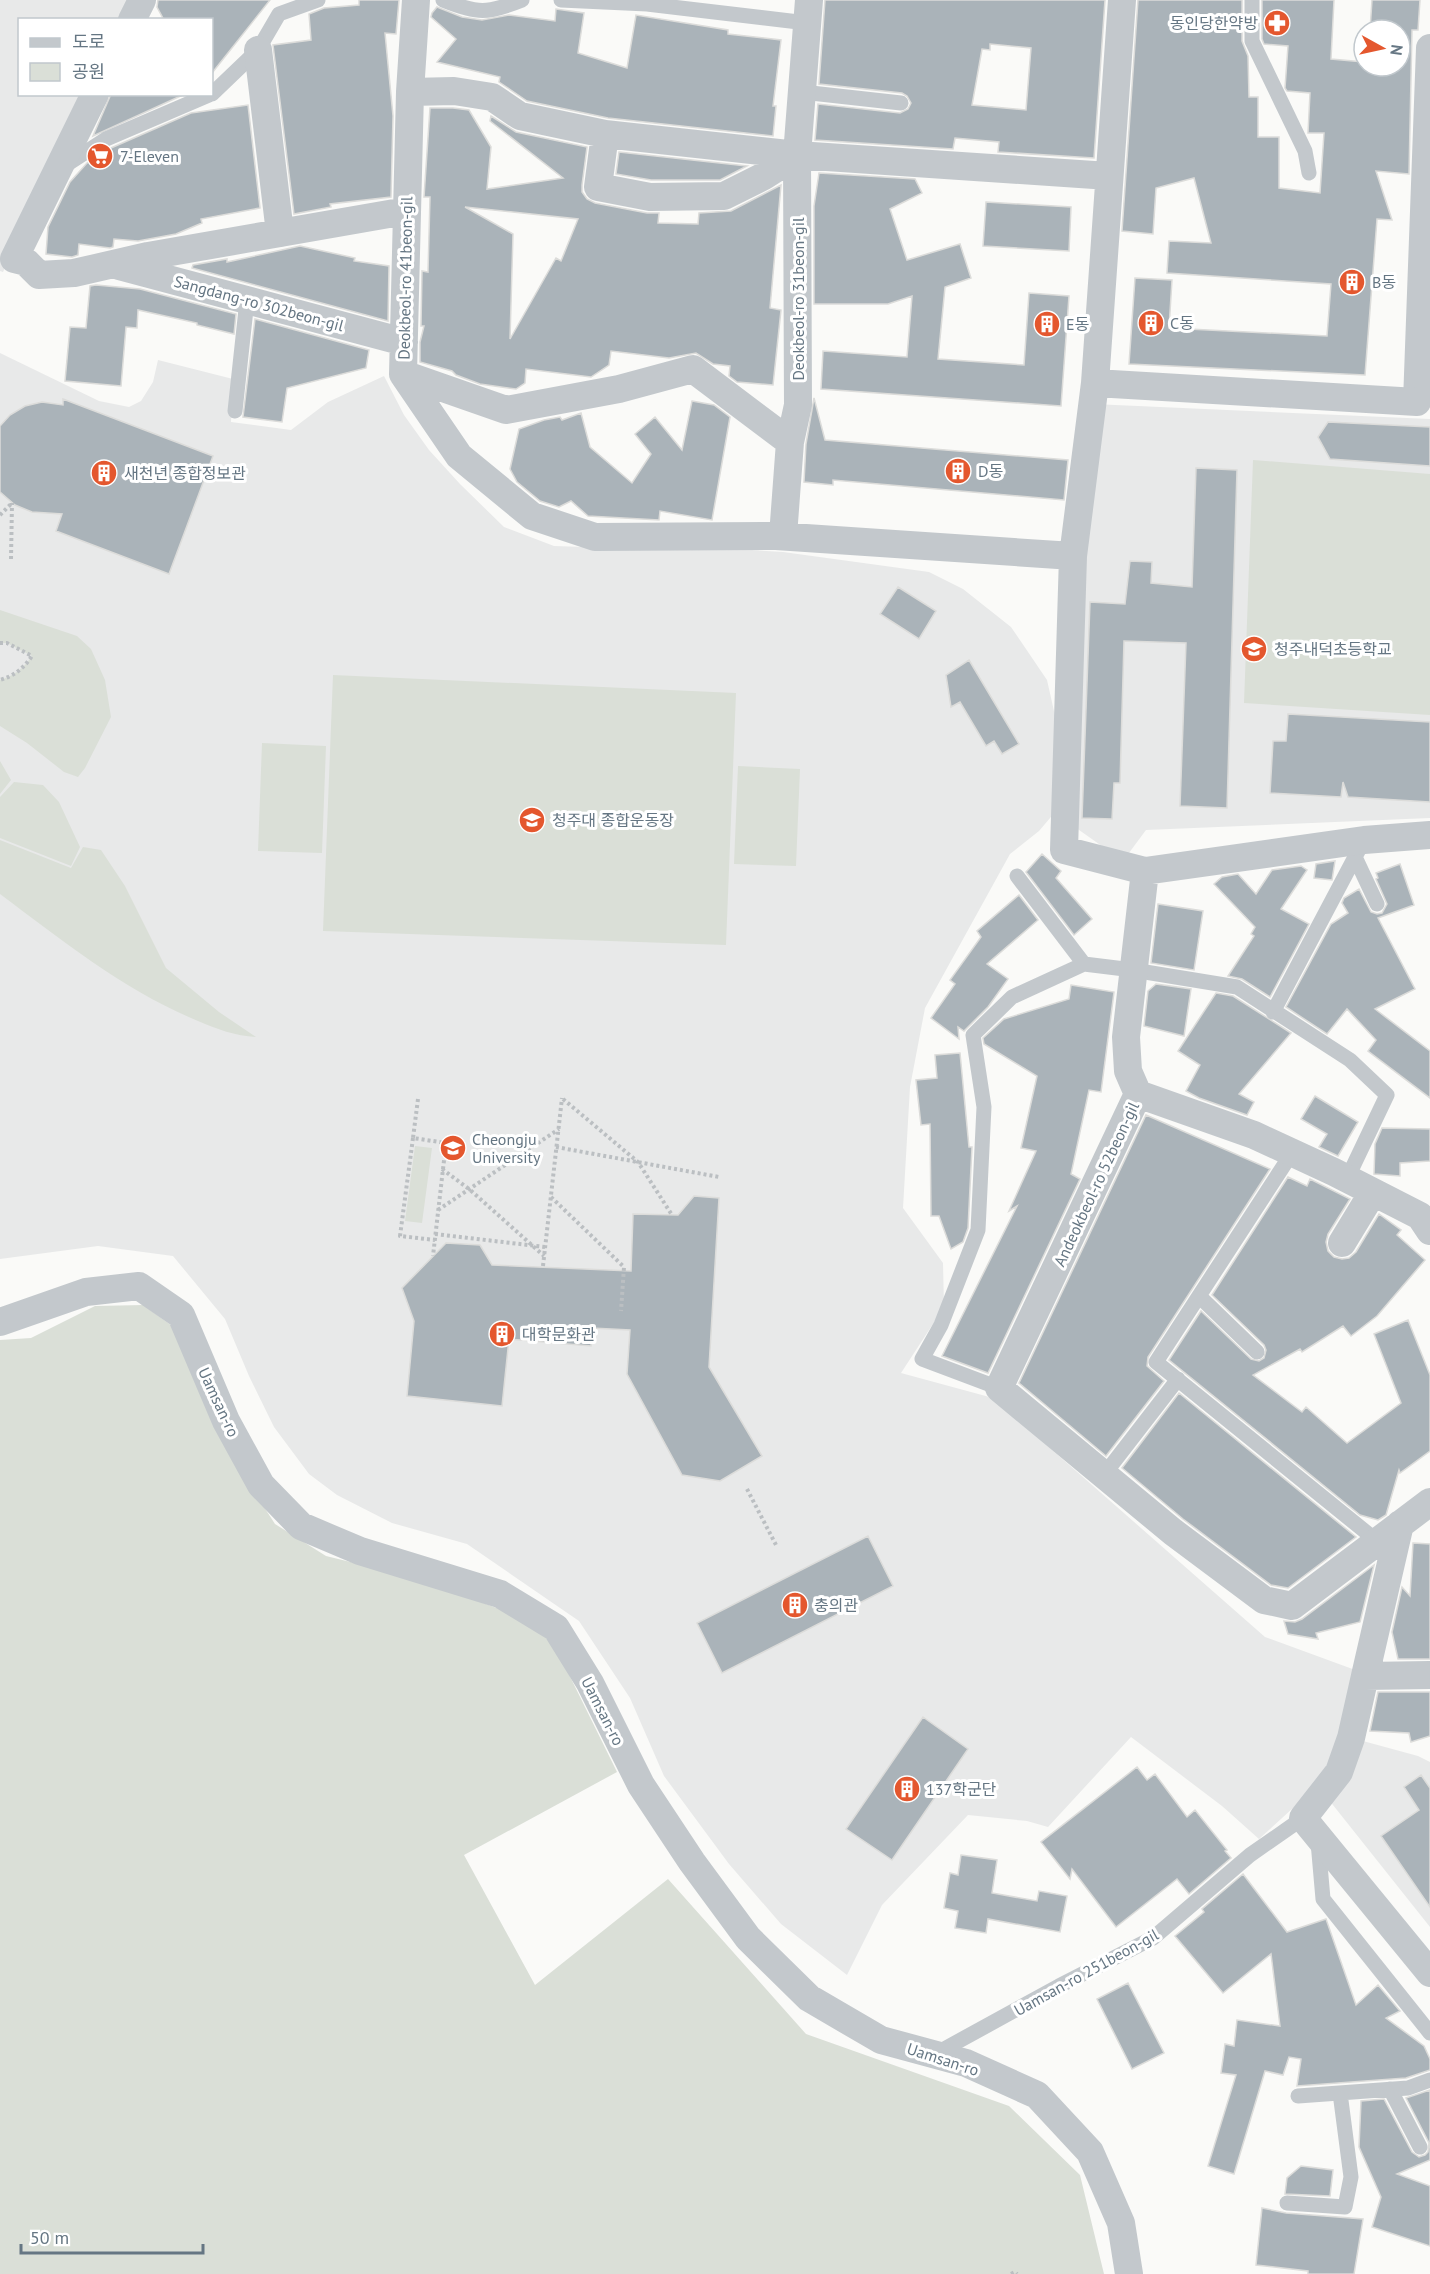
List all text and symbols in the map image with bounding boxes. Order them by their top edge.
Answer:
pharmacy icon: 동인당한약방 [1262,8,1292,38]
place label: 동인당한약방 [1170,13,1258,33]
legend [18,18,213,96]
north arrow [1352,18,1412,78]
text: 도로 [72,30,105,53]
text: N [1386,43,1407,57]
text: 공원 [72,60,105,83]
supermarket icon: 7-Eleven [85,141,115,171]
place label: 7-Eleven [120,146,179,166]
street label: Deokbeol-ro 41beon-gil [394,196,416,360]
street label: Deokbeol-ro 31beon-gil [788,217,808,381]
building icon: B동 [1337,267,1367,297]
street label: Sangdang-ro 302beon-gil [172,271,346,335]
place label: B동 [1372,272,1396,292]
building icon: C동 [1136,308,1166,338]
building icon: E동 [1032,309,1062,339]
place label: C동 [1170,313,1194,333]
place label: E동 [1066,314,1090,334]
building icon: D동 [943,456,973,486]
building icon: 새천년 종합정보관 [89,458,119,488]
place label: D동 [978,461,1003,481]
place label: 새천년 종합정보관 [124,463,246,483]
school or university icon: 청주내덕초등학교 [1239,634,1269,664]
place label: 청주내덕초등학교 [1274,639,1392,659]
school or university icon: 청주대 종합운동장 [517,805,547,835]
place label: 청주대 종합운동장 [552,810,674,830]
street label: Andeokbeol-ro 52beon-gil [1049,1098,1143,1270]
place label: Cheongju University [472,1129,541,1167]
school or university icon: Cheongju University [438,1133,468,1163]
building icon: 대학문화관 [487,1319,517,1349]
place label: 대학문화관 [522,1324,596,1344]
street label: Uamsan-ro [194,1364,244,1440]
building icon: 충의관 [780,1590,810,1620]
place label: 충의관 [814,1595,858,1615]
street label: Uamsan-ro [577,1673,629,1749]
building icon: 137학군단 [892,1774,922,1804]
place label: 137학군단 [926,1779,997,1799]
street label: Uamsan-ro 251beon-gil [1010,1924,1162,2020]
street label: Uamsan-ro [904,2038,982,2080]
scale bar [21,2217,202,2255]
text: 50 m [30,2226,69,2249]

